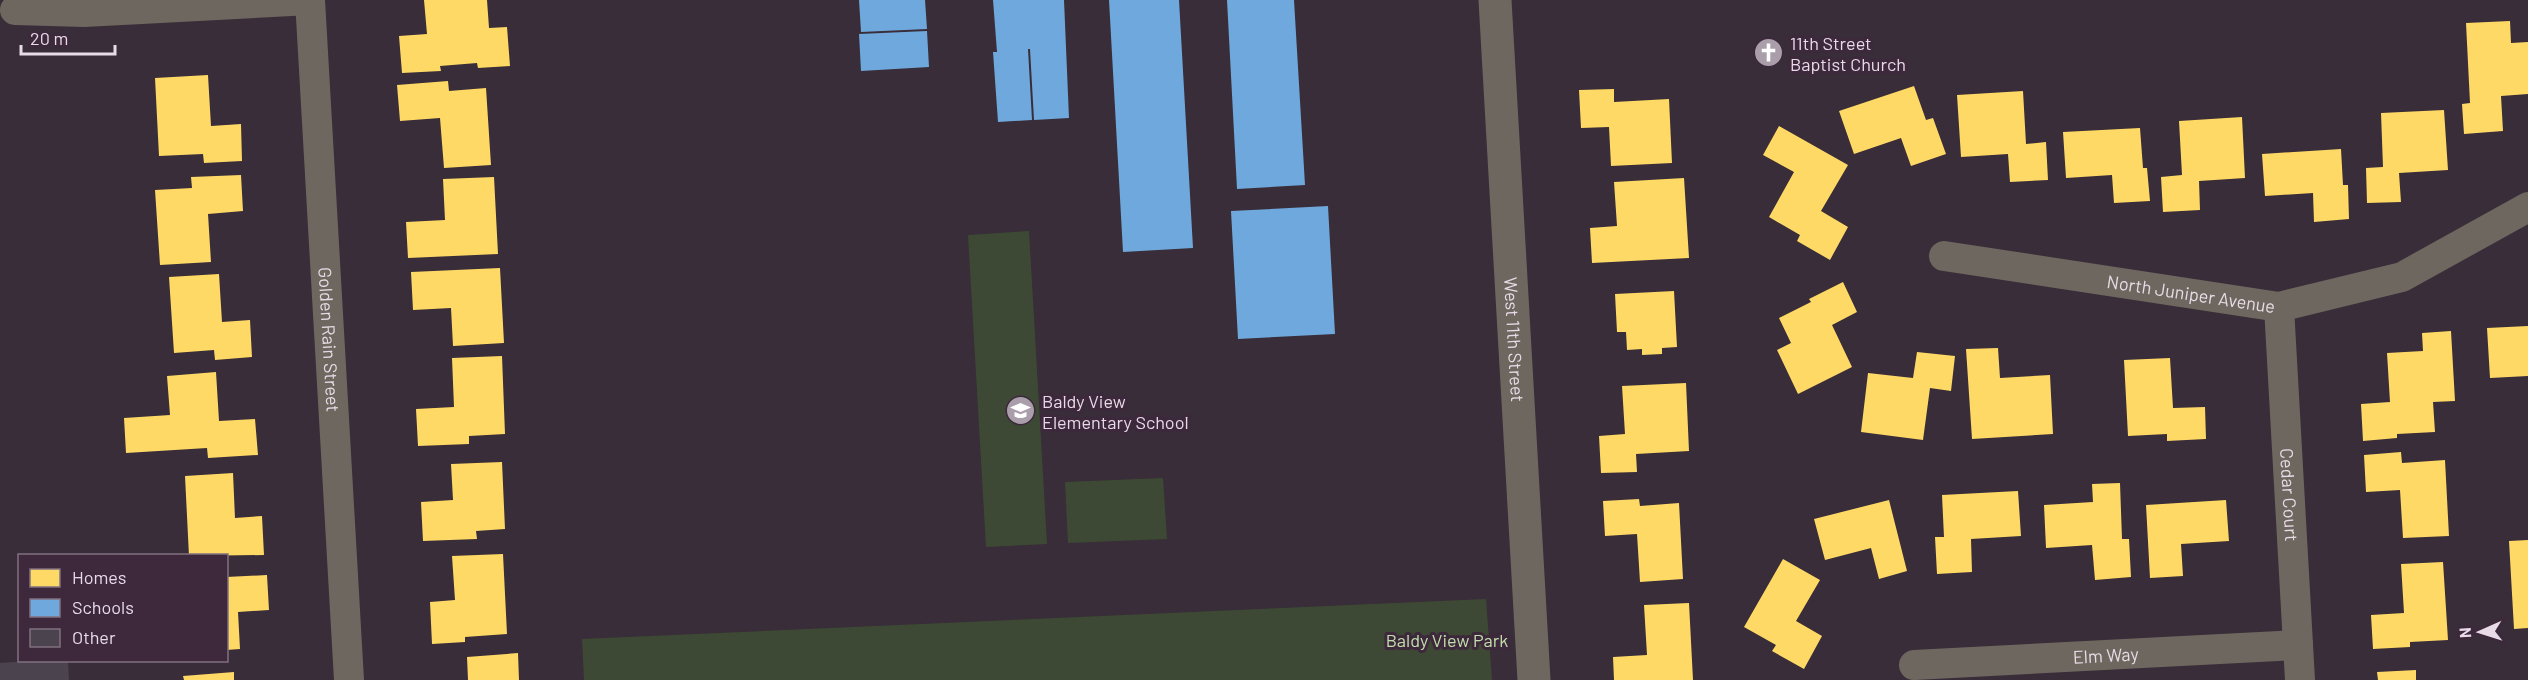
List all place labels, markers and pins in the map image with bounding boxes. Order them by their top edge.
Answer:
place label: 11th Street Baptist Church [1790,32,1906,75]
church icon: 11th Street Baptist Church [1753,37,1785,69]
place label: Baldy View Elementary School [1042,390,1189,433]
school or university icon: Baldy View Elementary School [1005,395,1037,427]

